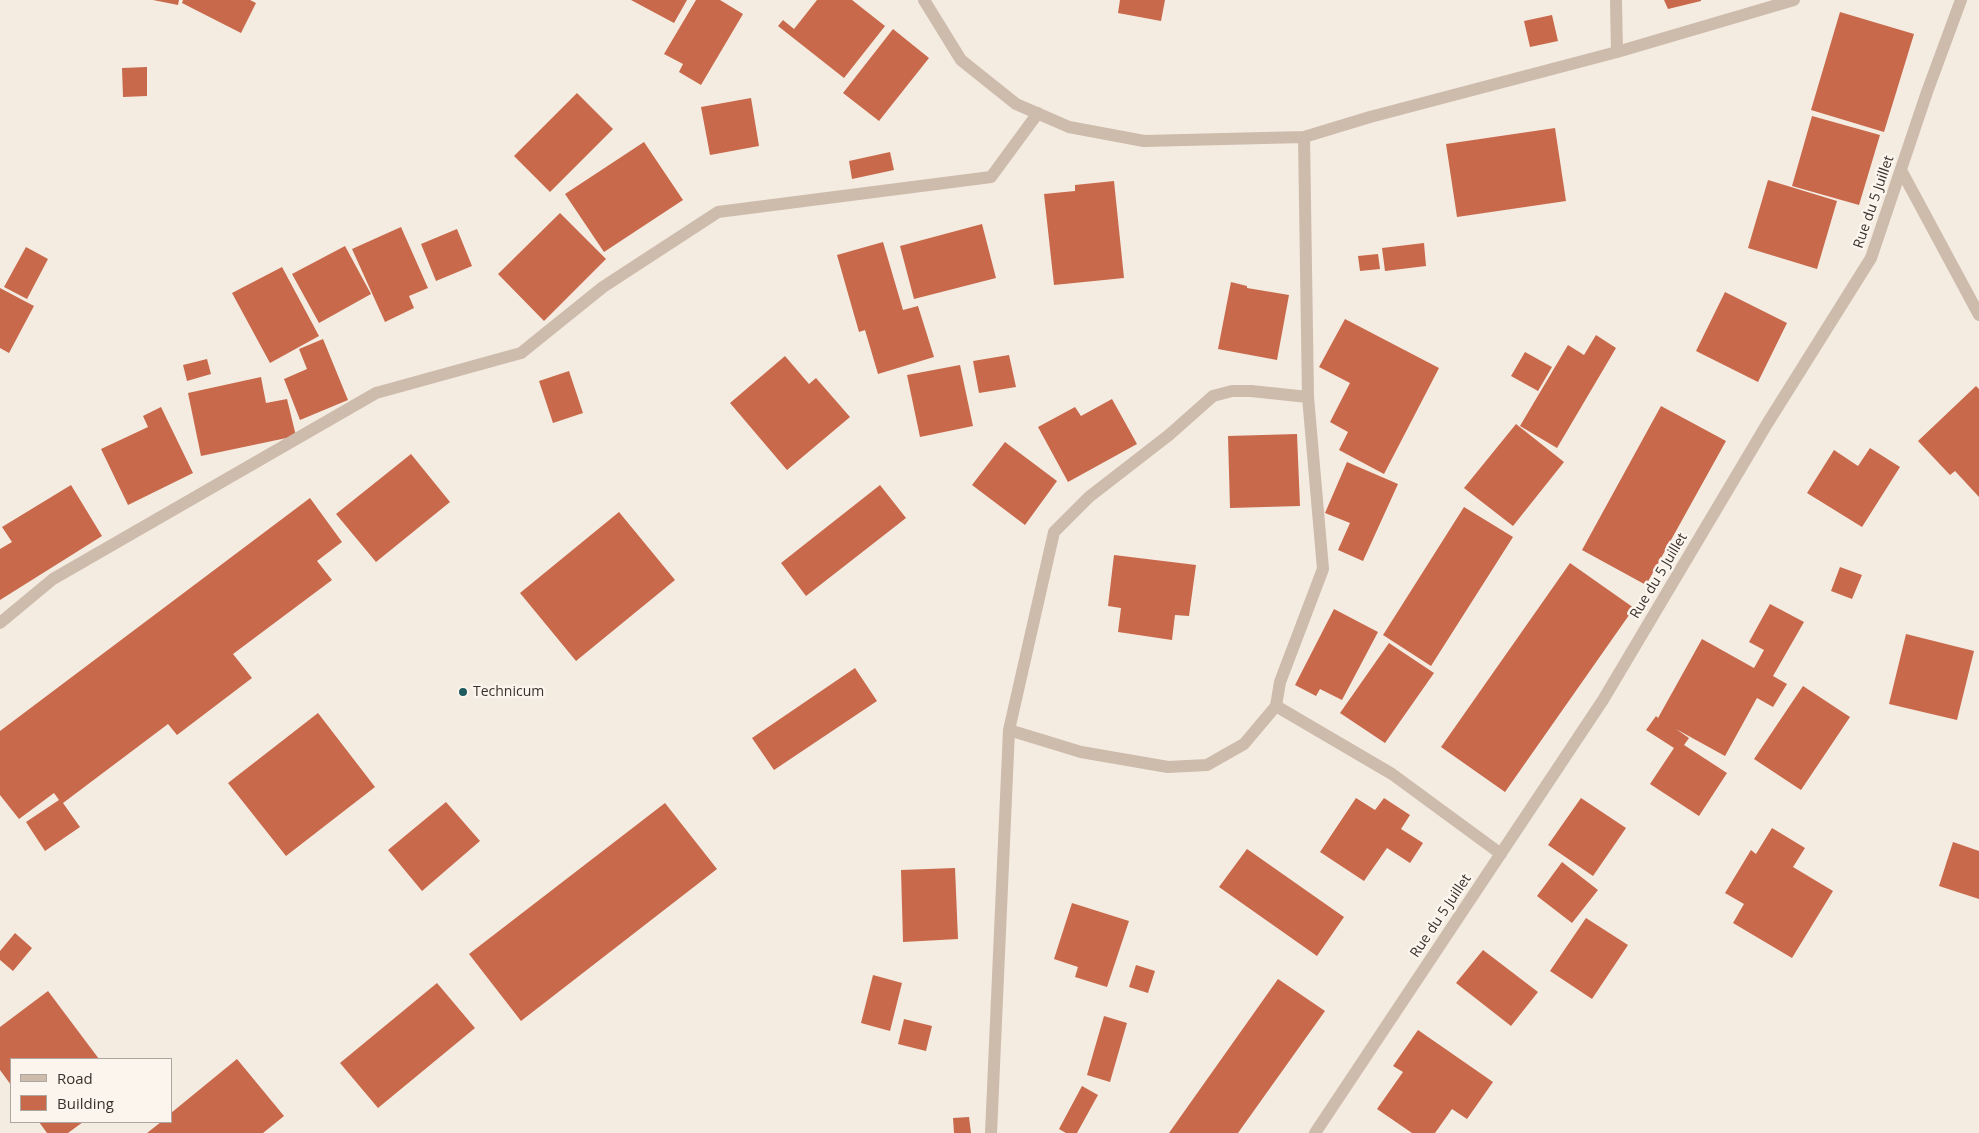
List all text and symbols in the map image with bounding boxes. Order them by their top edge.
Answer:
street label: Rue du 5 Juillet [1850,153,1898,251]
street label: Rue du 5 Juillet [1627,530,1691,622]
place label: Technicum [473,684,544,700]
marker: Technicum [457,686,469,698]
street label: Rue du 5 Juillet [1407,871,1475,961]
legend [10,1058,172,1123]
text: Road [57,1068,93,1088]
text: Building [57,1093,114,1113]

